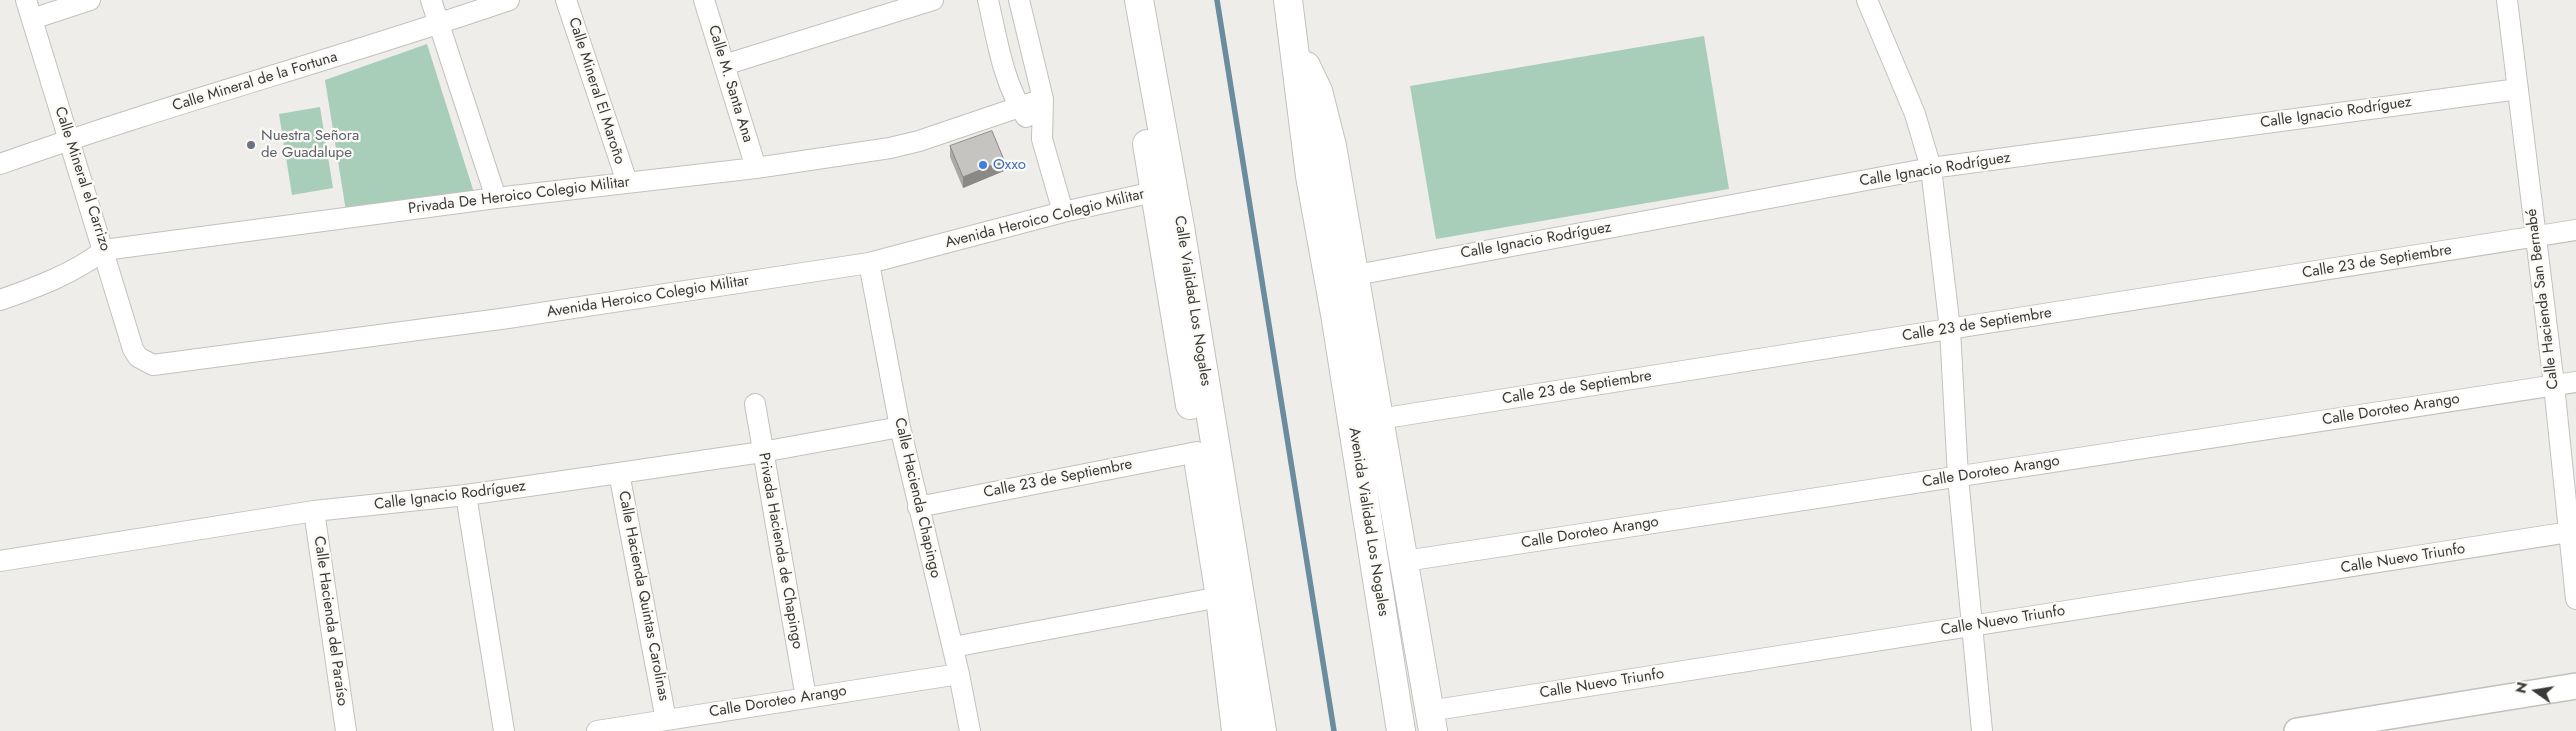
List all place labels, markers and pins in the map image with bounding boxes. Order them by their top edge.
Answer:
place label: Nuestra Señora de Guadalupe [261,127,359,162]
marker: Nuestra Señora de Guadalupe [245,139,257,151]
place label: Oxxo [993,156,1026,174]
marker: Oxxo [977,159,989,171]

